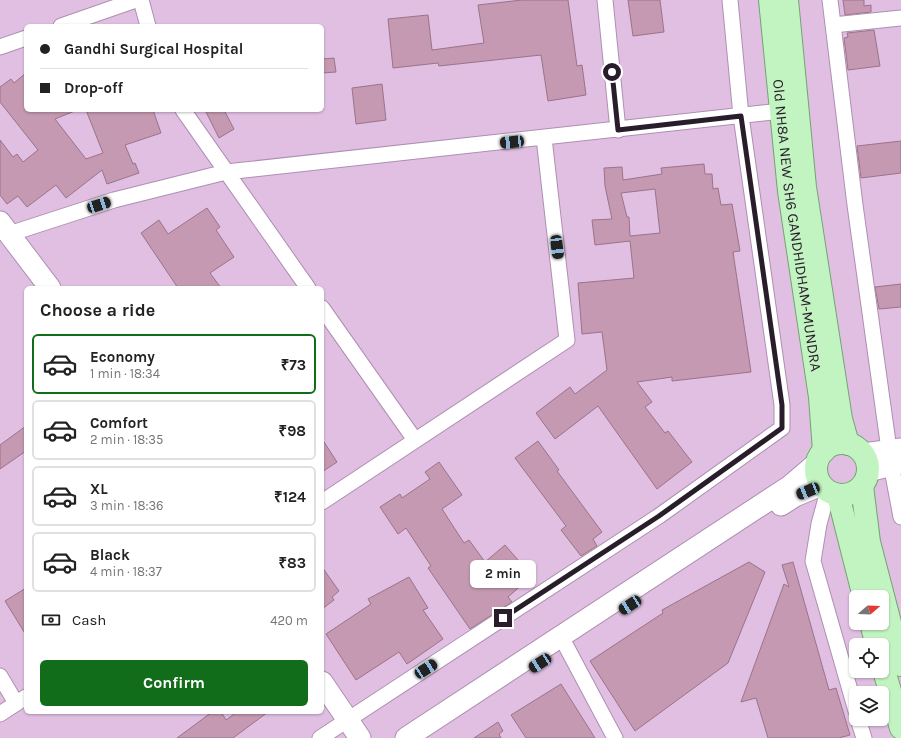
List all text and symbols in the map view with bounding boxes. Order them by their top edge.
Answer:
text: Gandhi Surgical Hospital [64,40,243,58]
route start [603,63,621,81]
street label: Old NH8A NEW SH6 GANDHIDHAM-MUNDRA [769,78,825,373]
text: Drop-off [64,79,123,97]
car [499,135,525,149]
car [86,196,112,214]
car [550,234,564,260]
text: Choose a ride [40,299,155,321]
icon: car [42,346,78,382]
text: Economy [90,348,155,366]
text: ₹73 [281,356,306,374]
text: 1 min · 18:34 [90,366,160,381]
icon: car [42,412,78,448]
text: Comfort [90,414,148,432]
text: ₹98 [279,422,306,440]
text: 2 min · 18:35 [90,432,163,447]
icon: car [42,478,78,514]
text: XL [90,480,108,498]
car [795,481,821,501]
text: ₹124 [274,488,306,506]
text: 3 min · 18:36 [90,498,164,513]
icon: car [42,544,78,580]
text: Black [90,546,130,564]
text: ₹83 [278,554,306,572]
callout: 2 min [470,560,536,588]
text: 4 min · 18:37 [90,564,162,579]
text: 2 min [485,566,521,581]
north arrow [849,590,889,630]
map controls [849,590,889,726]
car [617,593,643,617]
icon: cash [40,609,62,631]
route end [494,609,512,627]
text: Cash [72,611,106,629]
text: 420 m [270,613,308,628]
button: locate [849,638,889,678]
car [527,651,553,675]
car [413,657,439,681]
button: Confirm [40,660,308,706]
button: layers [849,686,889,726]

